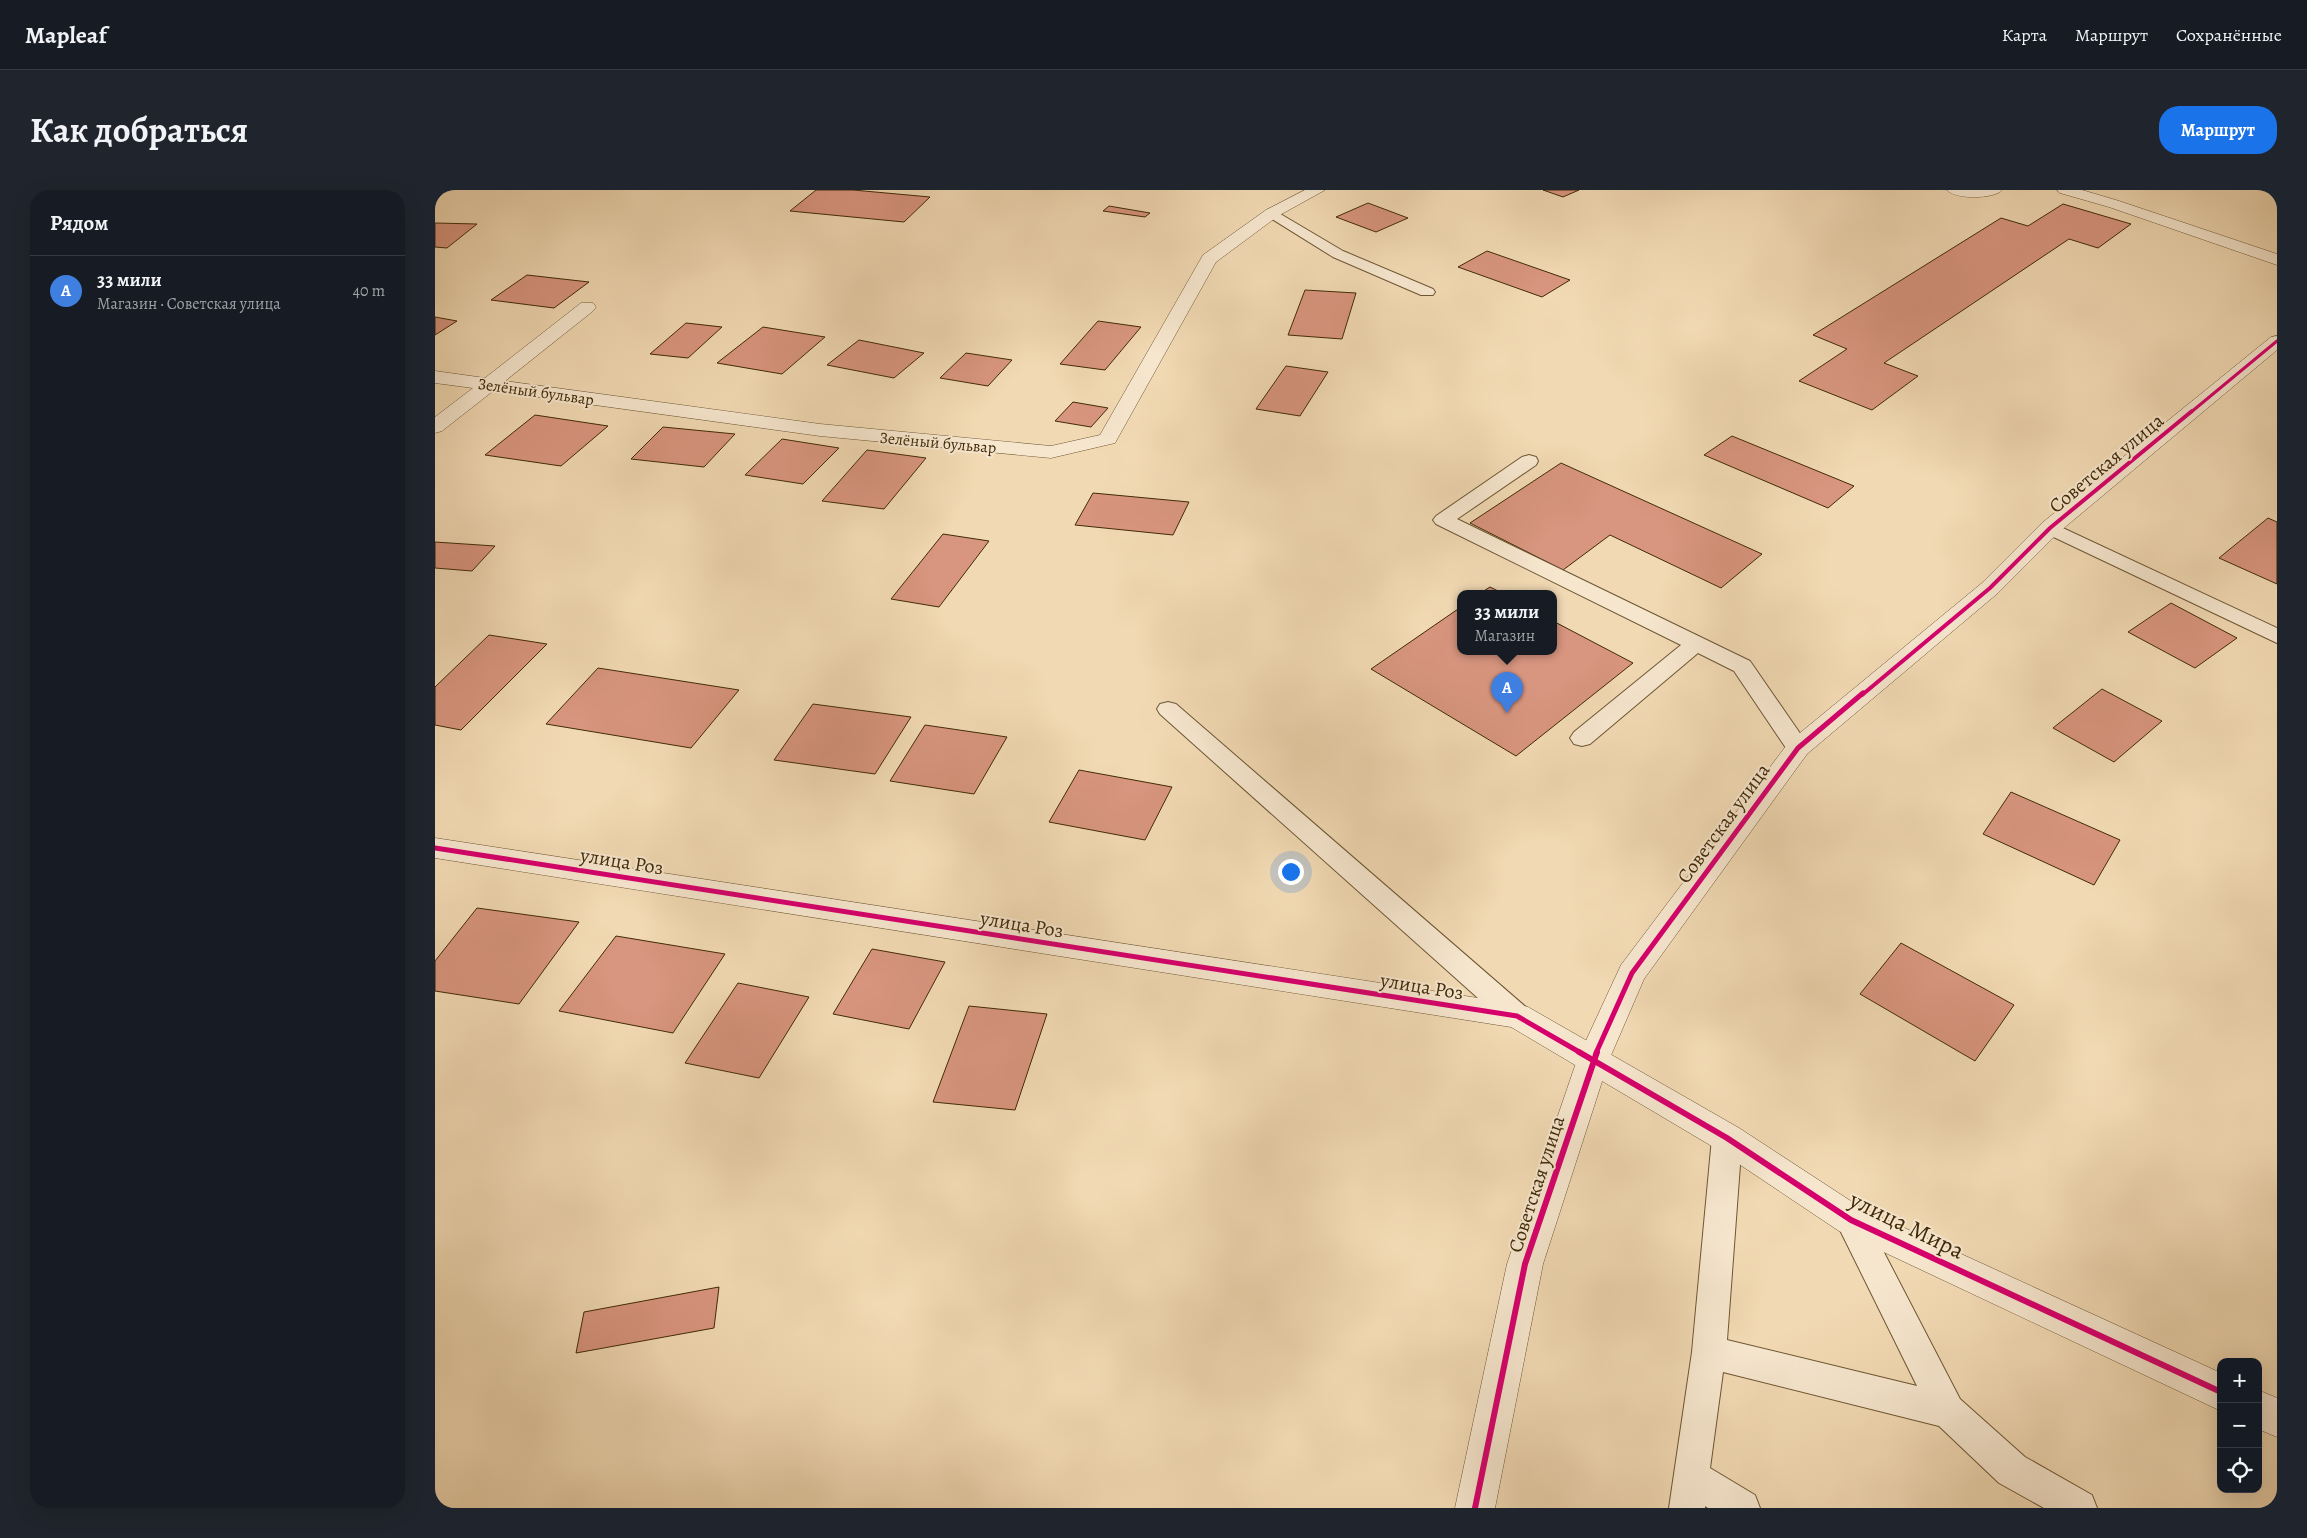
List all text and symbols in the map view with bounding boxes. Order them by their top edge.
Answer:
text: Mapleaf [25,19,107,51]
text: Карта [2002,23,2047,47]
text: Маршрут [2075,23,2148,47]
text: Сохранённые [2176,23,2282,47]
text: Как добраться [30,106,248,154]
button: Маршрут [2159,106,2277,154]
text: Рядом [50,209,108,237]
text: 33 мили [97,267,162,293]
text: A [61,280,71,302]
text: 40 m [353,280,385,302]
text: Магазин · Советская улица [97,293,281,315]
street label: Зелёный бульвар [476,373,595,411]
street label: Советская улица [2043,407,2170,519]
street label: Зелёный бульвар [879,427,997,459]
popup [1457,590,1557,655]
text: 33 мили [1475,599,1539,625]
text: Магазин [1475,625,1535,647]
pin: A [1491,672,1523,713]
street label: Советская улица [1671,757,1777,889]
street label: улица Роз [577,841,665,881]
your location [1278,859,1304,885]
street label: улица Роз [977,904,1065,944]
street label: улица Роз [1377,966,1465,1006]
street label: Советская улица [1502,1112,1572,1256]
street label: улица Мира [1843,1183,1970,1267]
map controls [2217,1358,2262,1493]
button: + [2217,1358,2262,1403]
button: − [2217,1403,2262,1448]
button: locate [2217,1448,2262,1493]

